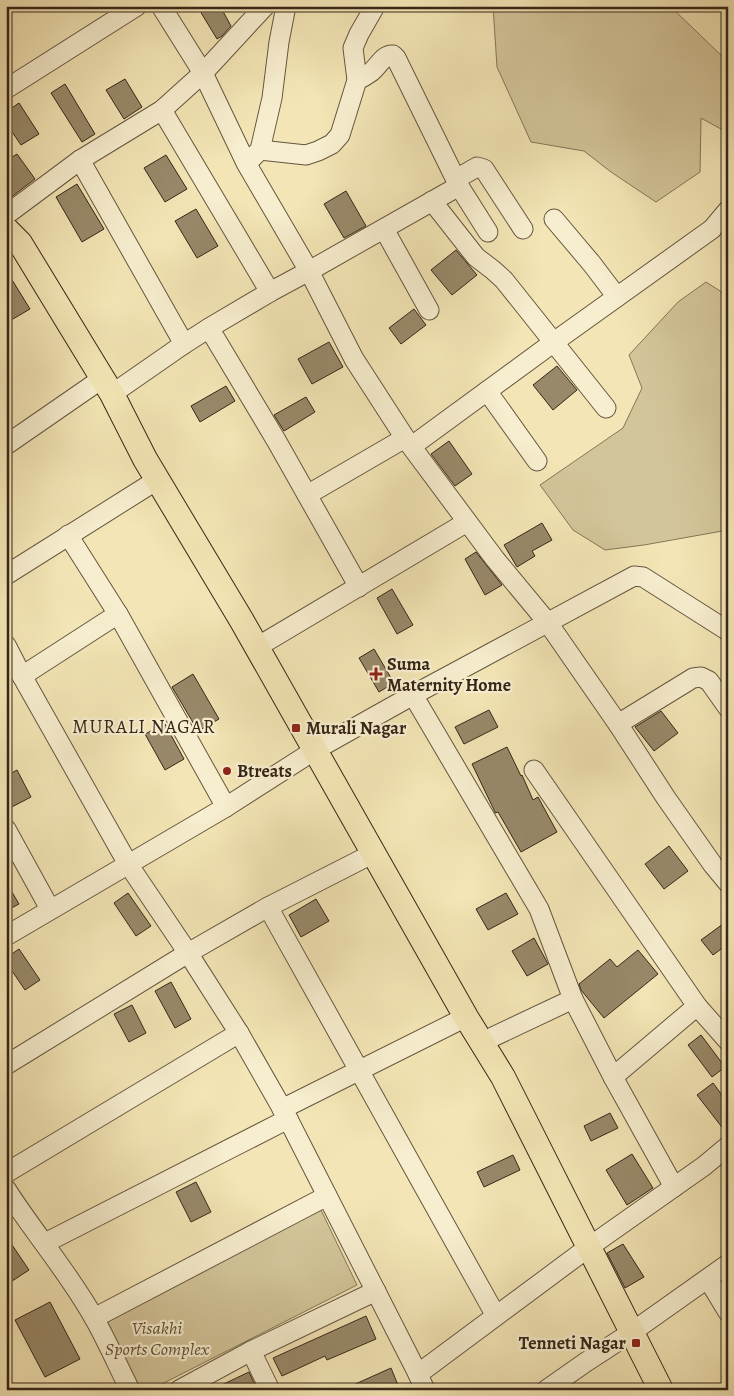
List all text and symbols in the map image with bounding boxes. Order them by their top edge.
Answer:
place label: Suma Maternity Home [387,652,511,697]
marker: Suma Maternity Home [369,667,383,681]
district label: MURALI NAGAR [72,714,216,740]
place label: Murali Nagar [306,716,407,740]
marker: Murali Nagar [290,722,302,734]
place label: Btreats [237,759,292,783]
marker: Btreats [221,765,233,777]
park label: Visakhi Sports Complex [105,1316,210,1361]
place label: Tenneti Nagar [519,1331,627,1355]
marker: Tenneti Nagar [630,1337,642,1349]

